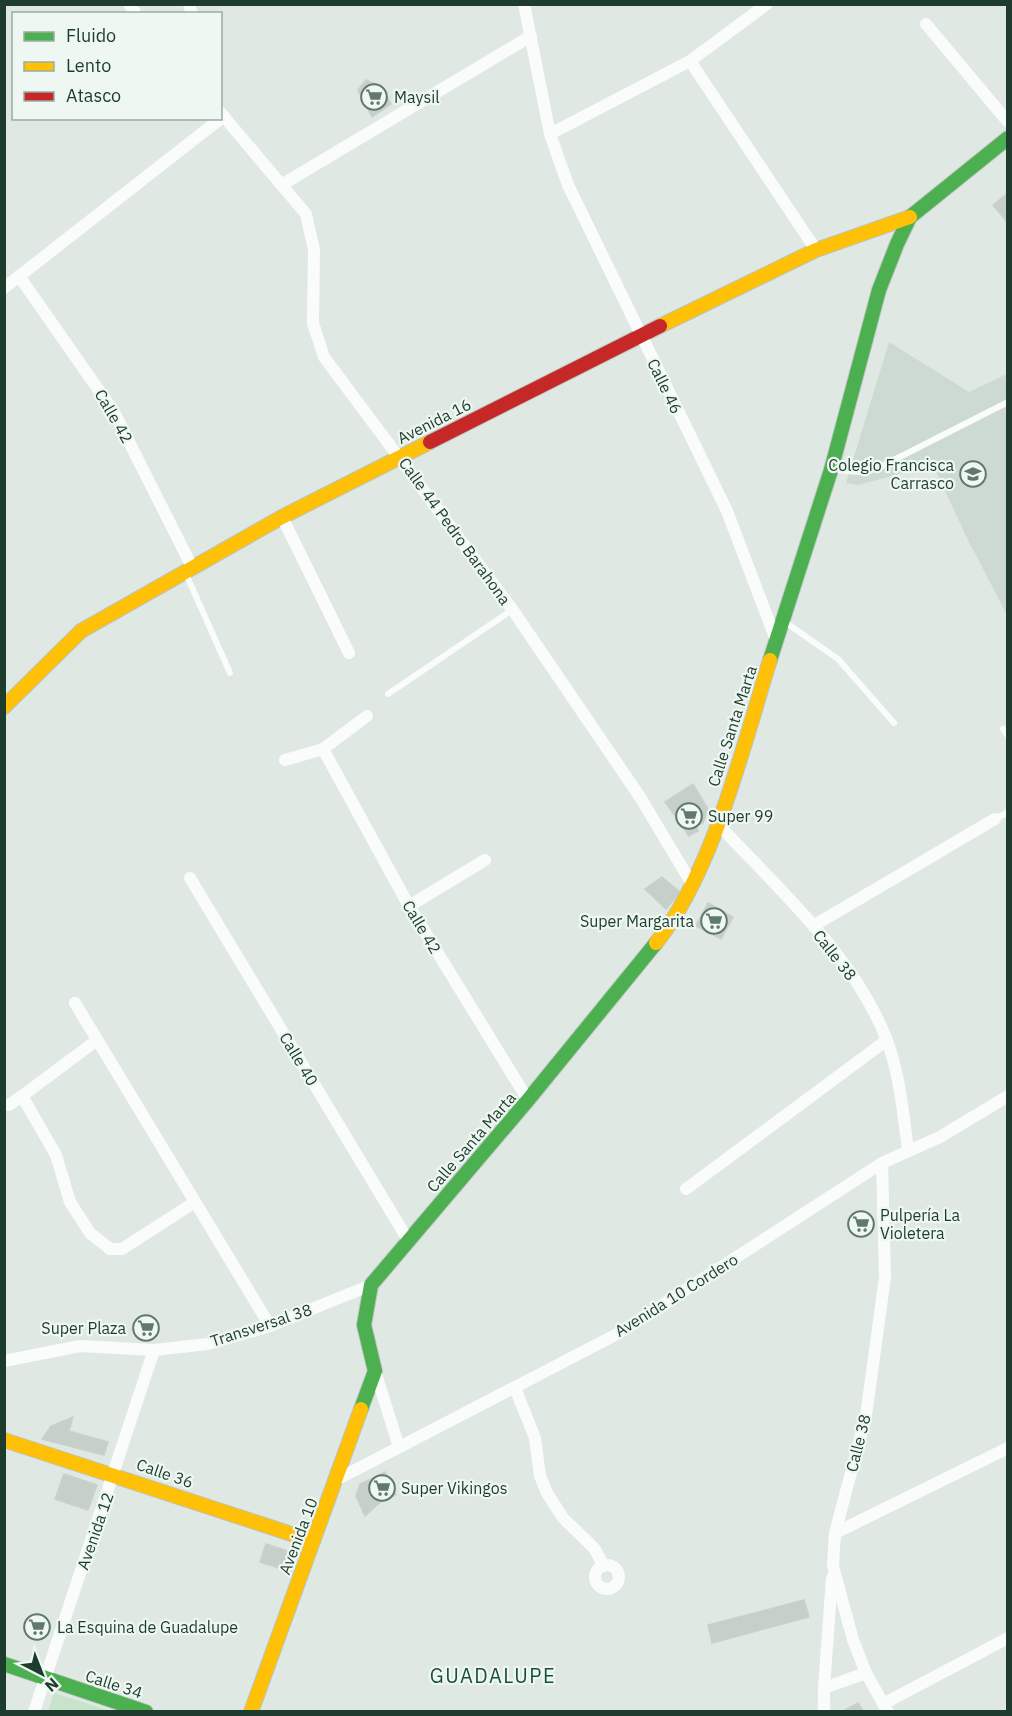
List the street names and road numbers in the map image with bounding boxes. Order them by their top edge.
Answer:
street label: Calle 46 [643,355,687,417]
street label: Calle 42 [91,386,137,446]
street label: Avenida 16 [394,394,474,448]
street label: Calle 44 Pedro Barahona [395,453,516,609]
street label: Calle Santa Marta [703,662,761,789]
street label: Calle 42 [398,897,446,957]
street label: Calle 38 [809,926,861,984]
street label: Calle 40 [275,1029,323,1089]
street label: Calle Santa Marta [422,1087,520,1196]
street label: Avenida 10 Cordero [611,1249,741,1341]
street label: Transversal 38 [208,1299,314,1351]
street label: Calle 38 [841,1412,875,1474]
street label: Calle 36 [134,1454,196,1492]
street label: Avenida 12 [72,1490,118,1572]
street label: Avenida 10 [274,1495,322,1577]
street label: Calle 34 [83,1665,145,1703]

